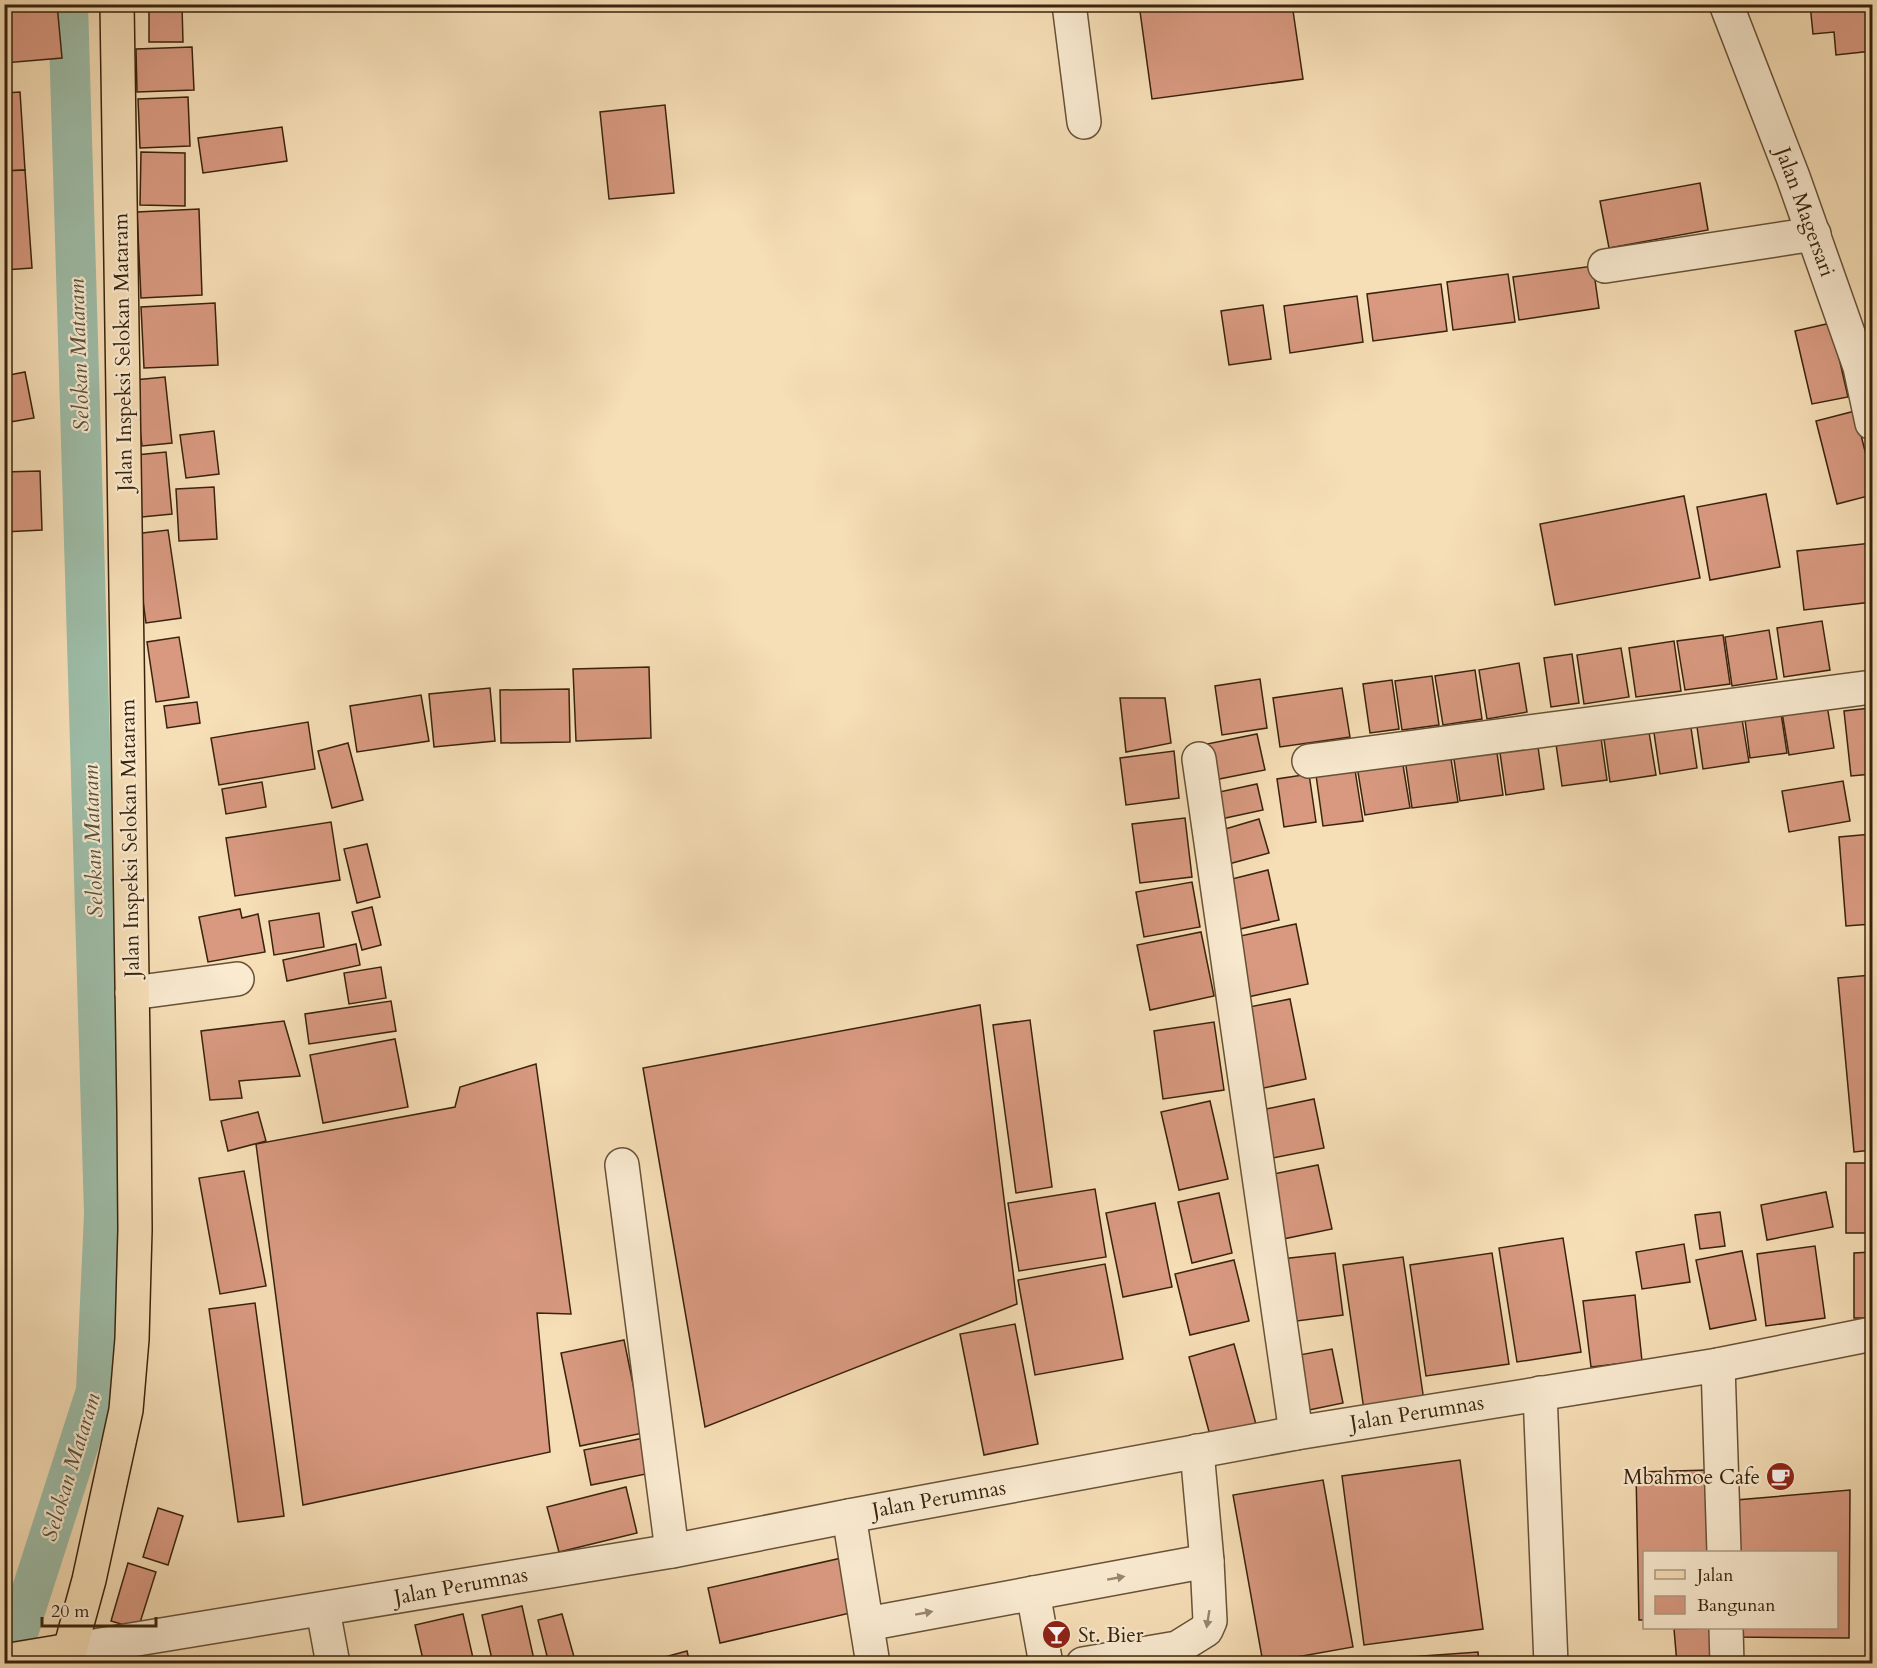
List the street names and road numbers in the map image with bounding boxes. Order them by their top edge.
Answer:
street label: Jalan Magersari [1767,140,1842,281]
street label: Jalan Inspeksi Selokan Mataram [106,212,140,494]
street label: Jalan Inspeksi Selokan Mataram [113,698,147,980]
street label: Jalan Perumnas [1345,1388,1486,1438]
street label: Jalan Perumnas [867,1473,1008,1526]
street label: Jalan Perumnas [389,1560,530,1613]

